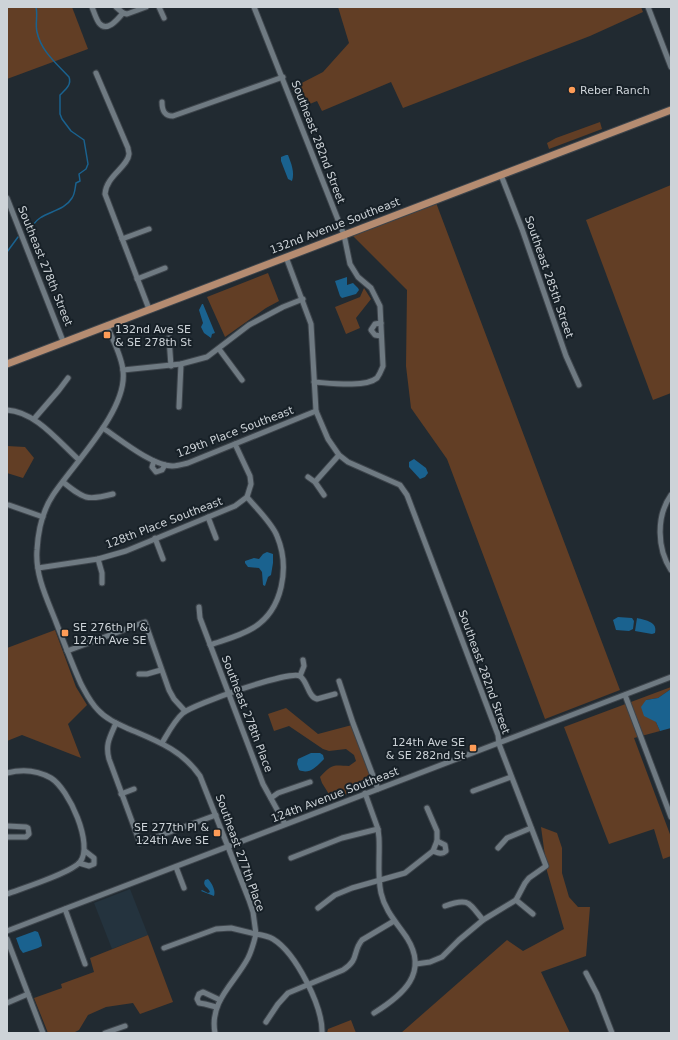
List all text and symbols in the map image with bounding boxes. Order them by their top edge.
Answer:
street label: Southeast 282nd Street [288,79,348,206]
place label: Reber Ranch [580,84,650,97]
marker: Reber Ranch [567,85,577,95]
street label: 132nd Avenue Southeast [268,195,403,257]
street label: Southeast 278th Street [15,204,75,329]
street label: Southeast 285th Street [522,214,576,340]
place label: 132nd Ave SE & SE 278th St [115,323,192,349]
marker: 132nd Ave SE & SE 278th St [102,330,112,340]
street label: 129th Place Southeast [175,403,296,460]
street label: 128th Place Southeast [104,494,225,551]
street label: Southeast 282nd Street [456,608,513,736]
place label: SE 276th Pl & 127th Ave SE [73,621,148,647]
marker: SE 276th Pl & 127th Ave SE [60,628,70,638]
street label: Southeast 278th Place [219,654,275,774]
place label: 124th Ave SE & SE 282nd St [386,736,466,762]
marker: 124th Ave SE & SE 282nd St [468,743,478,753]
street label: 124th Avenue Southeast [269,764,401,825]
street label: Southeast 277th Place [213,792,267,914]
place label: SE 277th Pl & 124th Ave SE [134,821,209,847]
marker: SE 277th Pl & 124th Ave SE [212,828,222,838]

